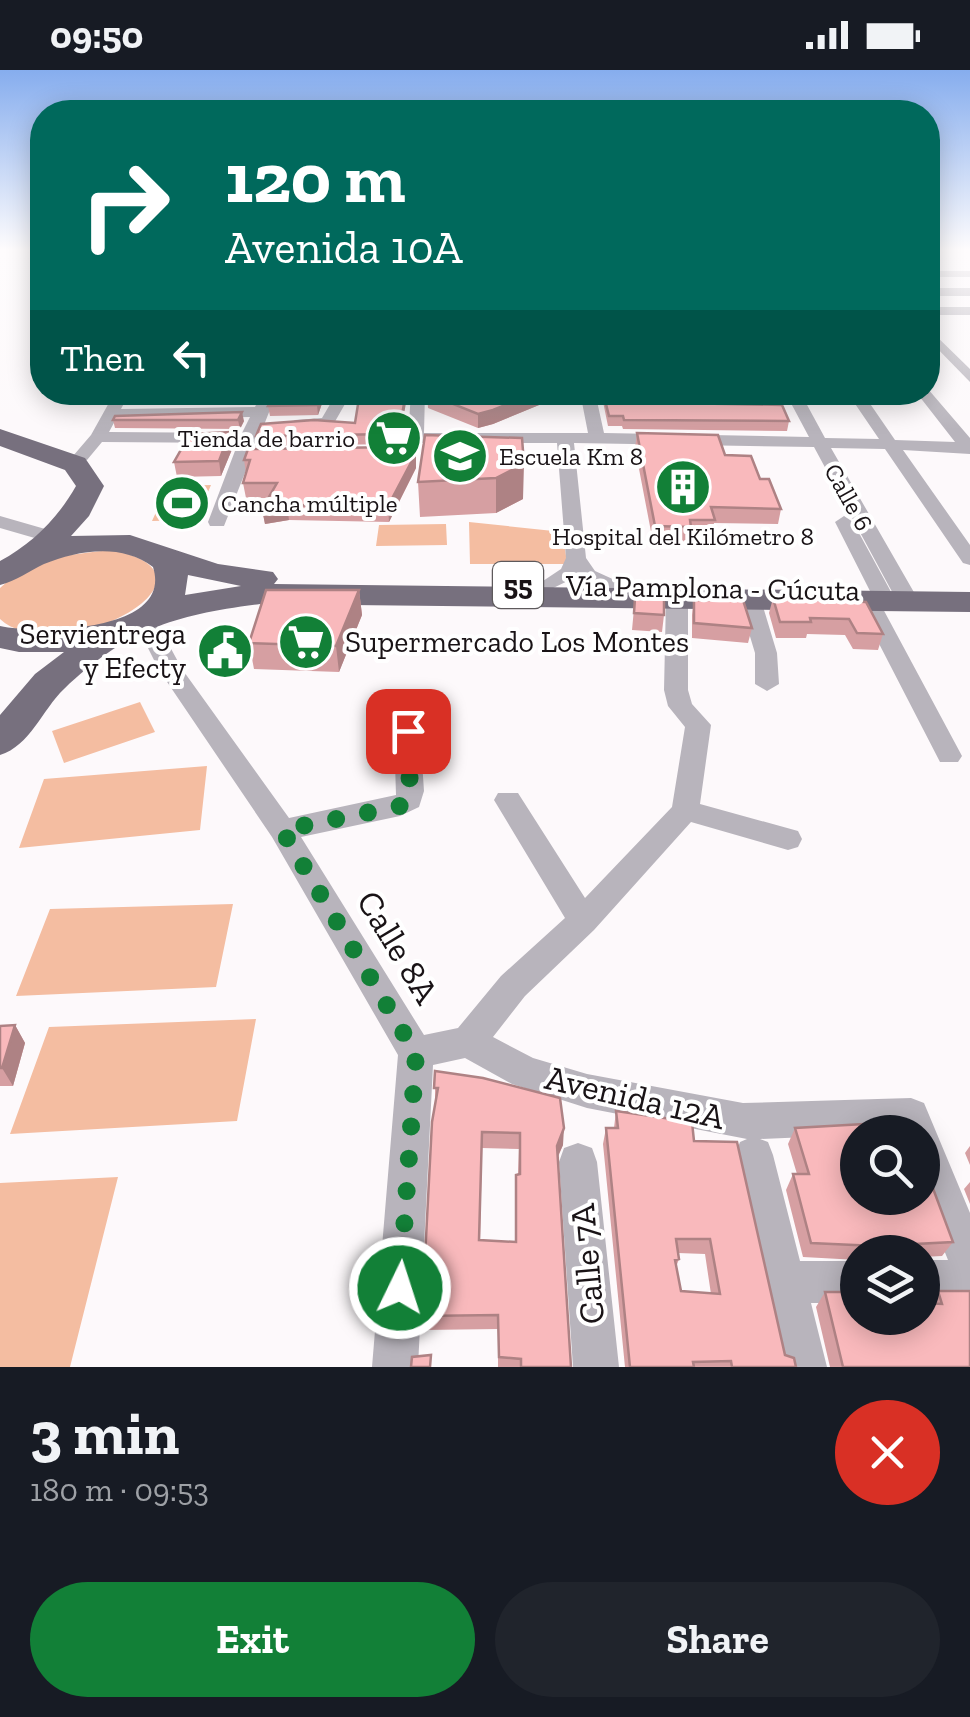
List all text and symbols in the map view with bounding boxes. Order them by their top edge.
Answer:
text: 09:50 [50,12,143,58]
text: 120 m [225,136,406,220]
icon: right [60,140,190,270]
text: Avenida 10A [225,221,462,275]
icon: left [164,330,219,385]
text: Then [60,335,144,381]
supermarket icon: Tienda de barrio [364,408,424,468]
place label: Tienda de barrio [178,423,355,453]
school or university icon: Escuela Km 8 [430,426,490,486]
place label: Escuela Km 8 [499,441,643,471]
building icon: Hospital del Kilómetro 8 [653,457,713,517]
street label: Calle 6 [818,458,880,536]
sports icon: Cancha múltiple [152,473,212,533]
place label: Cancha múltiple [221,488,398,518]
place label: Hospital del Kilómetro 8 [552,521,814,551]
road number: 55 [493,562,543,608]
street label: Vía Pamplona - Cúcuta [565,567,860,609]
supermarket icon: Supermercado Los Montes [276,612,336,672]
place label: Servientrega y Efecty [20,616,187,686]
public building icon: Servientrega y Efecty [195,621,255,681]
place label: Supermercado Los Montes [345,624,689,660]
pin [366,689,451,774]
icon: arrive [381,704,436,759]
street label: Calle 8A [348,883,448,1011]
street label: Avenida 12A [541,1056,729,1138]
map controls [840,1115,940,1335]
button: search [840,1115,940,1215]
street label: Calle 7A [561,1202,613,1326]
button: layers [840,1235,940,1335]
position arrow [348,1236,452,1340]
text: 3 min [30,1397,179,1469]
button: close [835,1400,940,1505]
text: 180 m · 09:53 [30,1471,209,1509]
button: Exit [30,1582,475,1697]
button: Share [495,1582,940,1697]

